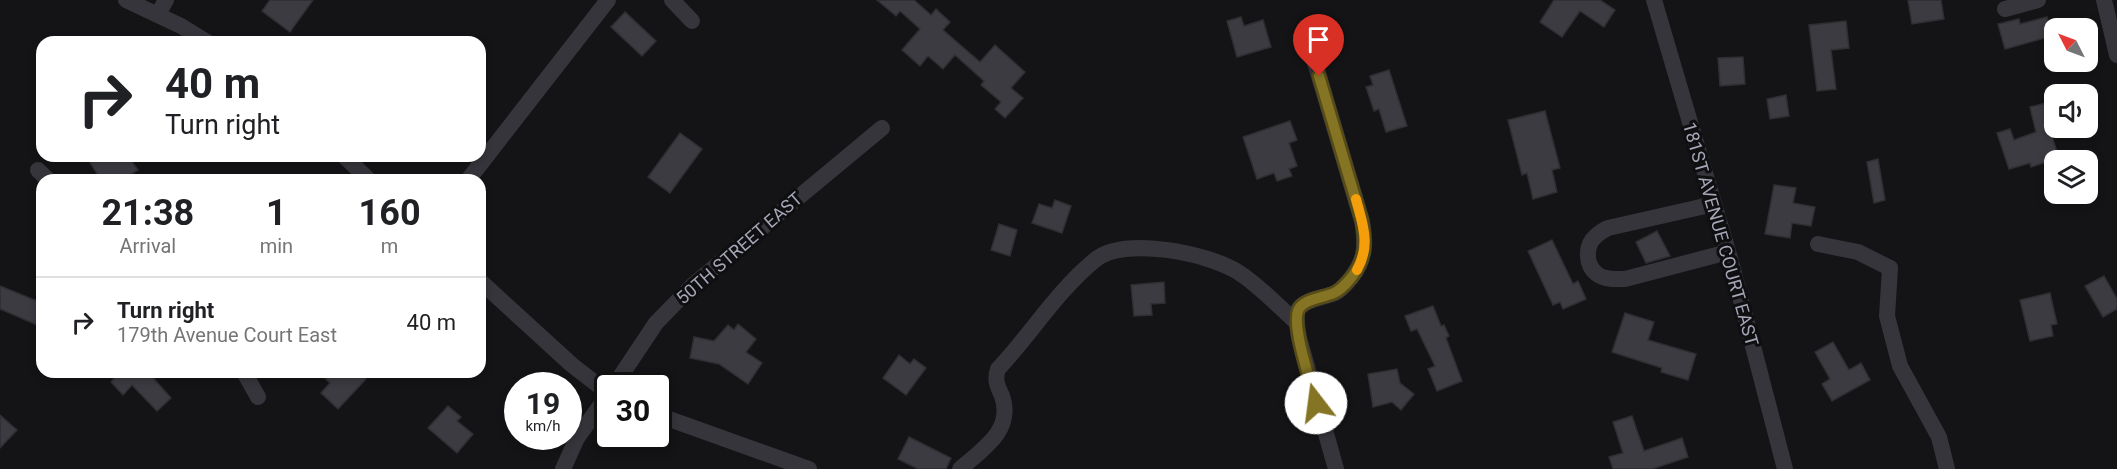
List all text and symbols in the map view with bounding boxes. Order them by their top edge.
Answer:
pin [1293,14,1344,76]
north arrow [2044,18,2098,72]
map controls [2044,18,2098,204]
icon: arrive [1302,23,1335,56]
text: 40 m [165,59,260,108]
icon: right [66,60,144,138]
button: sound [2044,84,2098,138]
text: Turn right [165,109,280,141]
street label: 181ST AVENUE COURT EAST [1679,120,1763,349]
button: layers [2044,150,2098,204]
street label: 50TH STREET EAST [672,188,806,308]
text: 21:38 [101,192,194,234]
text: 1 [266,192,287,234]
text: 160 [359,192,421,234]
text: Arrival [119,234,176,258]
text: min [260,234,293,258]
text: m [381,234,398,258]
text: Turn right [117,298,214,323]
icon: right [66,306,99,339]
text: 40 m [407,310,456,335]
text: 179th Avenue Court East [117,323,337,347]
position arrow [1284,371,1348,435]
speed limit sign: 30 [594,372,672,450]
text: 19 [526,386,560,421]
text: km/h [525,417,561,435]

